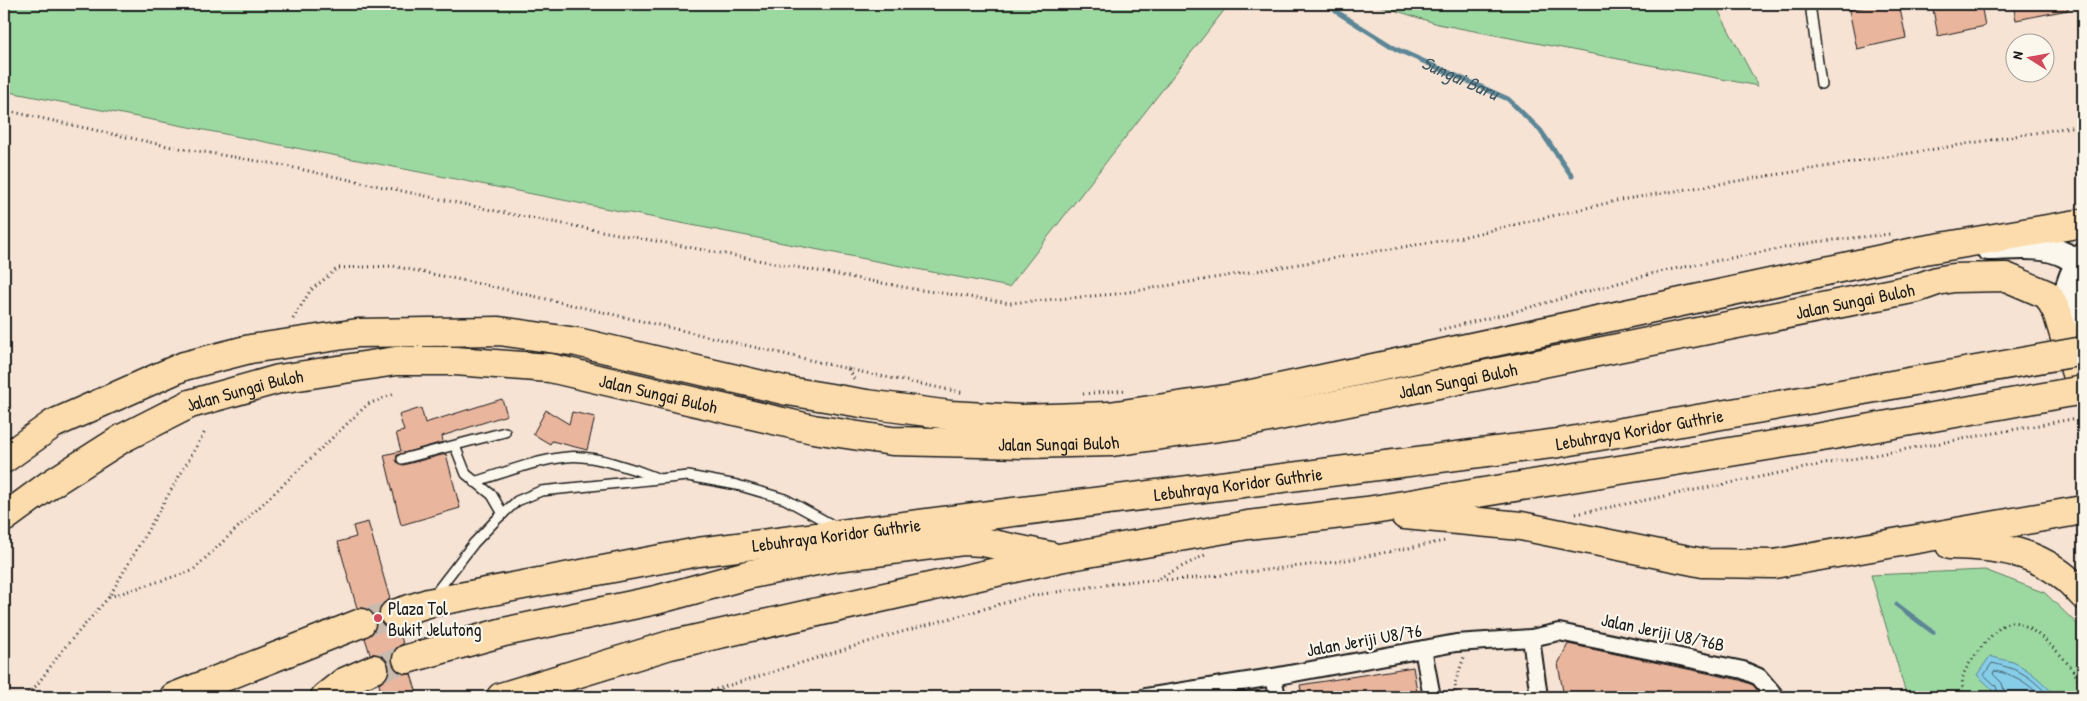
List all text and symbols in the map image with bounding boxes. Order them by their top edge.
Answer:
north arrow [2004,32,2054,82]
water label: Sungai Baru [1418,49,1504,107]
text: N [2007,49,2027,61]
street label: Jalan Sungai Buloh [1793,276,1917,325]
street label: Jalan Sungai Buloh [1396,356,1520,404]
street label: Jalan Sungai Buloh [181,363,305,417]
street label: Jalan Sungai Buloh [597,367,720,419]
street label: Lebuhraya Koridor Guthrie [1554,402,1725,456]
street label: Jalan Sungai Buloh [998,429,1121,457]
street label: Lebuhraya Koridor Guthrie [1152,461,1324,507]
street label: Lebuhraya Koridor Guthrie [751,511,922,558]
place label: Plaza Tol Bukit Jelutong [388,596,482,642]
street label: Jalan Jeriji U8/76B [1599,607,1727,657]
marker: Plaza Tol Bukit Jelutong [372,612,384,624]
street label: Jalan Jeriji U8/76 [1304,618,1424,662]

